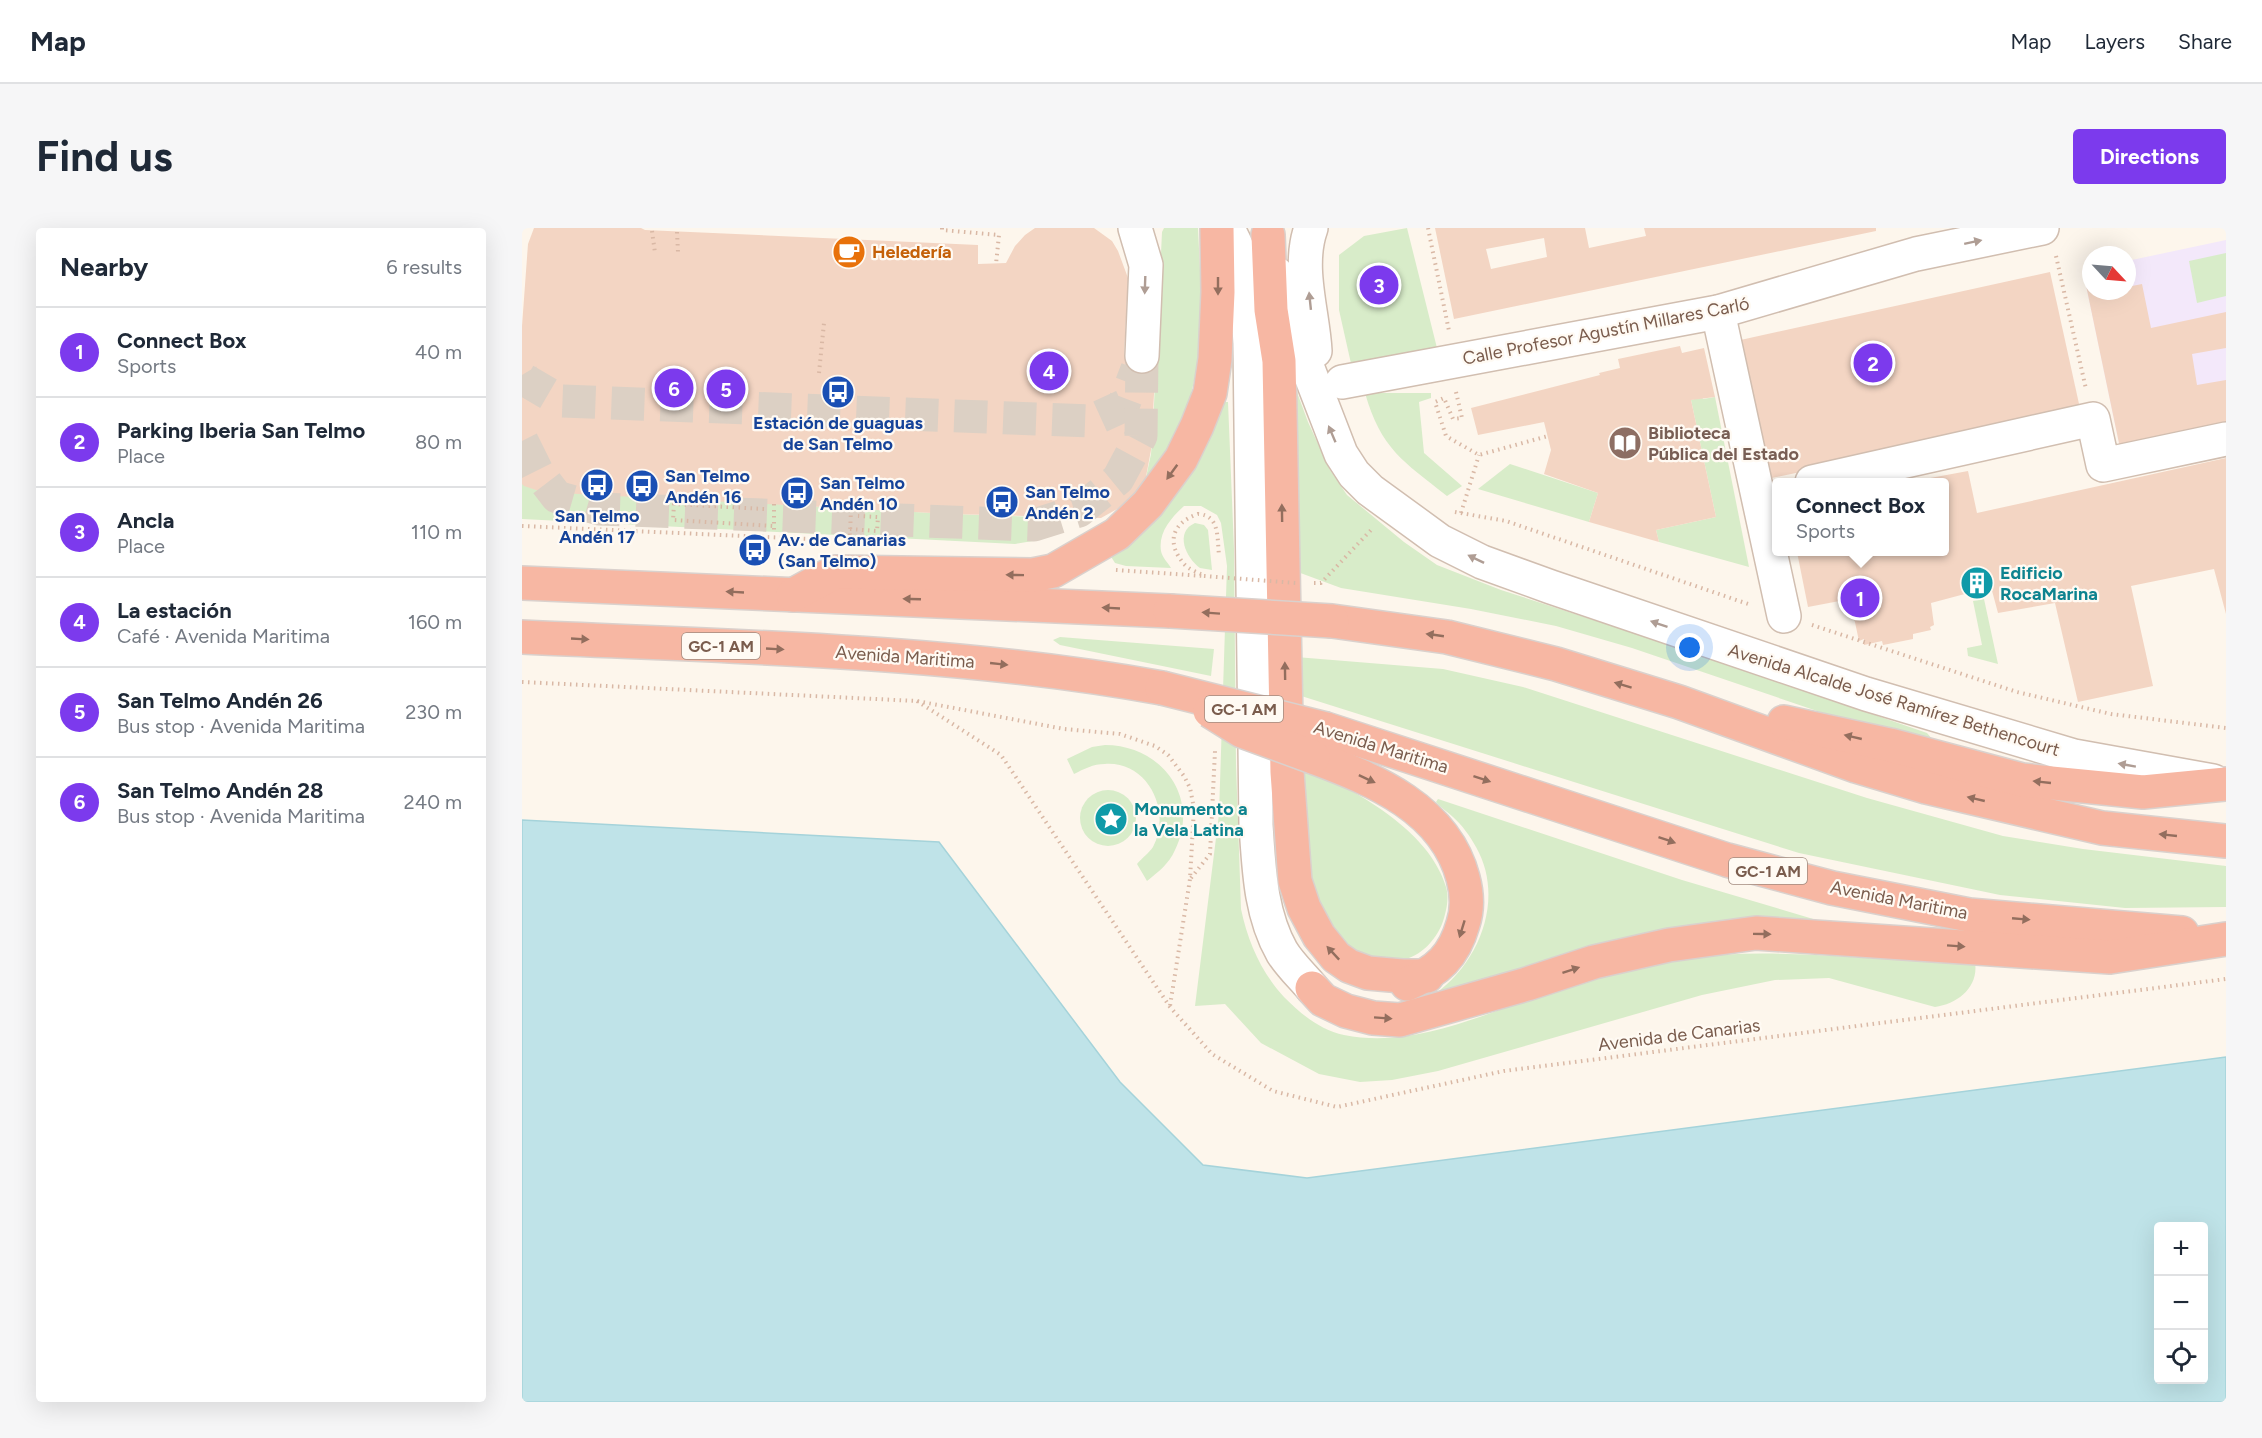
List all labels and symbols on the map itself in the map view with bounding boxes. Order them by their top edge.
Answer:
cafe icon: Heledería [831,234,867,270]
one-way arrow [1964,237,1983,246]
place label: Heledería [872,241,952,263]
north arrow [2082,246,2136,300]
pin: 3 [1360,262,1398,308]
one-way arrow [1140,275,1150,294]
one-way arrow [1213,277,1223,296]
one-way arrow [1305,291,1314,310]
street label: Calle Profesor Agustín Millares Carló [1461,292,1751,370]
pin: 2 [1854,340,1892,386]
pin: 4 [1030,348,1068,394]
pin: 6 [654,366,694,410]
pin: 5 [706,366,746,412]
bus stop icon: Estación de guaguas de San Telmo [820,374,856,410]
place label: Estación de guaguas de San Telmo [753,412,924,455]
place label: Biblioteca Pública del Estado [1648,422,1799,465]
one-way arrow [1327,425,1336,443]
library icon: Biblioteca Pública del Estado [1607,425,1643,461]
one-way arrow [1166,464,1178,479]
place label: San Telmo Andén 16 [665,465,750,508]
bus stop icon: San Telmo Andén 17 [579,467,615,503]
bus stop icon: San Telmo Andén 16 [624,468,660,504]
place label: San Telmo Andén 10 [820,472,905,515]
bus stop icon: San Telmo Andén 10 [779,475,815,511]
place label: San Telmo Andén 2 [1025,481,1110,524]
bus stop icon: San Telmo Andén 2 [984,484,1020,520]
one-way arrow [1277,504,1286,523]
place label: San Telmo Andén 17 [555,505,639,548]
place label: Av. de Canarias (San Telmo) [778,529,906,572]
bus stop icon: Av. de Canarias (San Telmo) [737,532,773,568]
one-way arrow [1467,554,1484,563]
place label: Edificio RocaMarina [2000,562,2098,605]
building icon: Edificio RocaMarina [1959,565,1995,601]
one-way arrow [1006,570,1025,579]
pin: 1 [1840,576,1880,620]
one-way arrow [725,588,744,597]
one-way arrow [903,594,922,604]
one-way arrow [1102,603,1121,612]
one-way arrow [1201,609,1220,618]
one-way arrow [1650,619,1668,629]
one-way arrow [1425,631,1444,640]
road number: GC-1 AM [682,633,760,659]
your location [1675,633,1704,662]
one-way arrow [571,635,590,644]
street label: Avenida Alcalde José Ramírez Bethencourt [1726,639,2063,761]
street label: Avenida Maritima [835,641,975,673]
one-way arrow [766,645,785,654]
one-way arrow [989,659,1008,669]
one-way arrow [1280,662,1290,681]
one-way arrow [1614,680,1632,689]
road number: GC-1 AM [1205,696,1283,722]
street label: Avenida Maritima [1311,716,1451,778]
one-way arrow [1844,731,1862,741]
one-way arrow [2117,761,2136,770]
one-way arrow [1359,774,1377,784]
one-way arrow [1473,775,1491,784]
one-way arrow [2033,777,2052,787]
one-way arrow [1967,793,1986,803]
place label: Monumento a la Vela Latina [1134,798,1248,841]
place icon: Monumento a la Vela Latina [1093,801,1129,837]
one-way arrow [2158,830,2177,840]
one-way arrow [1658,835,1676,845]
road number: GC-1 AM [1729,858,1807,884]
street label: Avenida Maritima [1828,876,1970,924]
one-way arrow [2011,914,2030,924]
one-way arrow [1457,920,1466,938]
one-way arrow [1752,929,1771,939]
one-way arrow [1947,942,1966,951]
one-way arrow [1326,945,1340,960]
one-way arrow [1562,965,1580,974]
one-way arrow [1373,1013,1392,1023]
street label: Avenida de Canarias [1597,1014,1761,1056]

